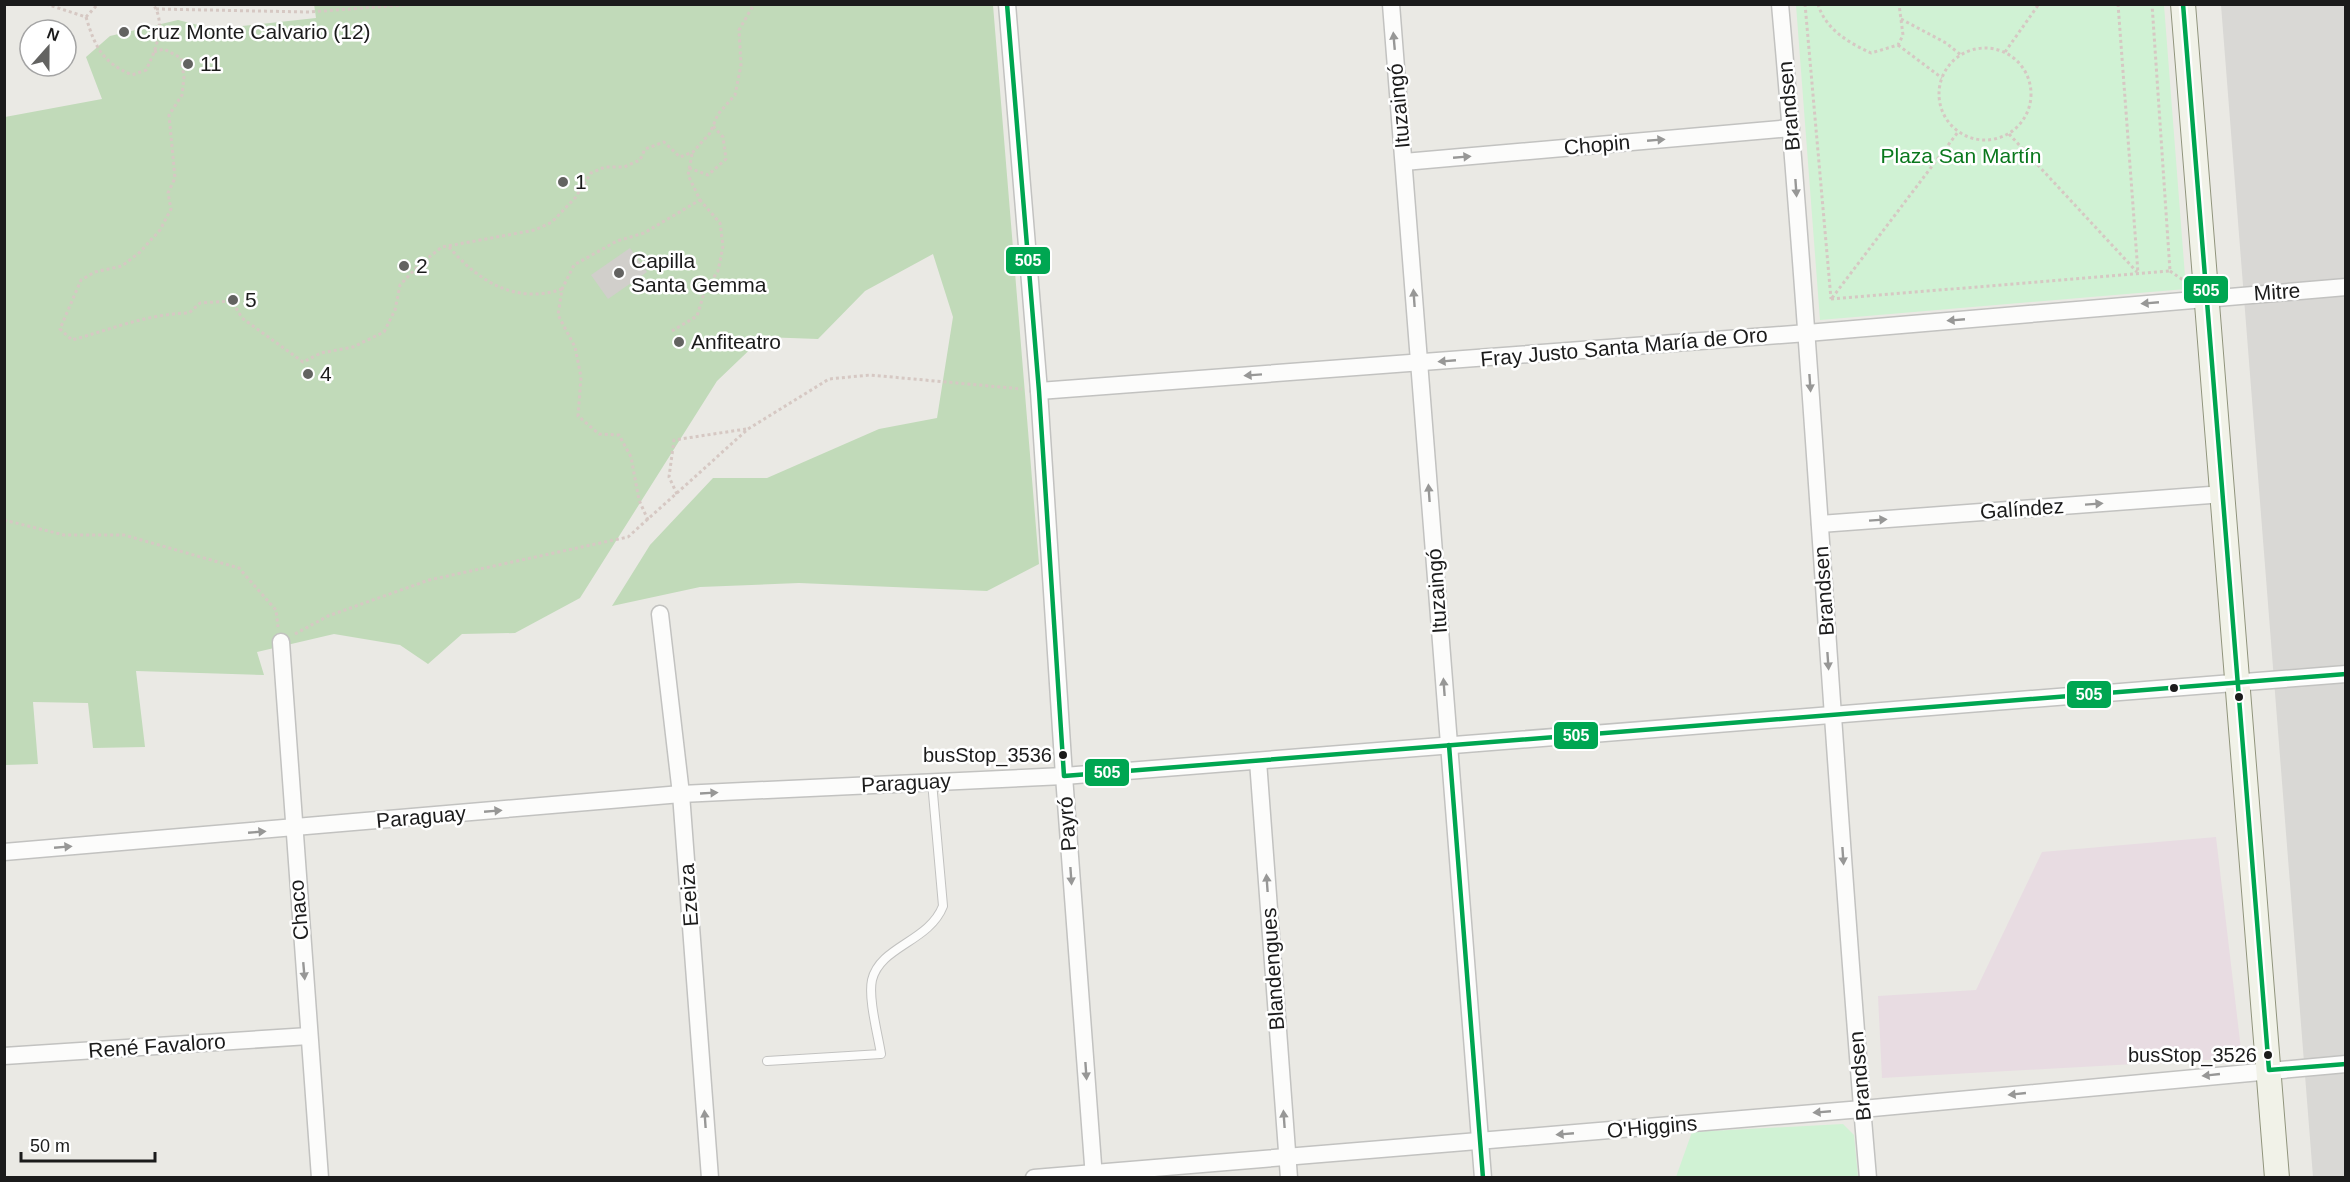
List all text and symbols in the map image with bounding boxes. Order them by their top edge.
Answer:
north arrow [18,18,78,78]
place label: Cruz Monte Calvario (12) [136,20,371,43]
text: N [45,24,62,44]
marker: Cruz Monte Calvario (12) [117,25,131,39]
one-way arrow [1389,32,1399,51]
place label: 11 [200,52,222,75]
marker: 11 [181,57,195,71]
street label: Brandsen [1773,60,1804,152]
street label: Ituzaingó [1383,63,1414,150]
street label: Chopin [1563,130,1631,159]
one-way arrow [1647,135,1666,145]
park label: Plaza San Martín [1880,144,2042,167]
one-way arrow [1452,152,1471,162]
place label: 1 [575,170,587,193]
marker: 1 [556,175,570,189]
one-way arrow [1791,179,1800,198]
line badge: 505 [1005,246,1051,275]
place label: Capilla Santa Gemma [631,249,767,296]
text: 505 [1015,252,1041,269]
place label: 2 [416,254,428,277]
marker: 2 [397,259,411,273]
marker: Capilla Santa Gemma [612,266,626,280]
line badge: 505 [2183,275,2229,304]
street label: Mitre [2253,278,2301,305]
text: 505 [2193,282,2219,299]
place label: 5 [245,288,257,311]
one-way arrow [1409,289,1419,308]
marker: 5 [226,293,240,307]
one-way arrow [2140,298,2159,308]
one-way arrow [1946,315,1965,325]
street label: Fray Justo Santa María de Oro [1479,322,1769,371]
place label: Anfiteatro [691,330,781,353]
marker: Anfiteatro [672,335,686,349]
one-way arrow [1438,356,1457,366]
place label: 4 [320,362,332,385]
marker: 4 [301,367,315,381]
one-way arrow [1243,371,1262,380]
one-way arrow [1806,373,1815,392]
one-way arrow [1425,483,1434,502]
street label: Galíndez [1979,494,2065,523]
one-way arrow [2084,499,2103,509]
one-way arrow [1869,515,1888,525]
street label: Brandsen [1809,545,1838,637]
street label: Ituzaingó [1422,548,1451,634]
one-way arrow [1824,652,1833,671]
one-way arrow [1440,678,1449,697]
line badge: 505 [2066,680,2112,709]
unlabelled marker [2168,682,2180,694]
text: 505 [2076,686,2102,703]
unlabelled marker [2233,691,2245,703]
line badge: 505 [1553,721,1599,750]
text: 505 [1563,727,1589,744]
place label: busStop_3536 [923,744,1052,767]
marker: busStop_3536 [1057,749,1069,761]
line badge: 505 [1084,758,1130,787]
text: 505 [1094,764,1120,781]
street label: Paraguay [860,769,952,796]
one-way arrow [699,788,718,797]
street label: Payró [1053,796,1080,852]
street label: Paraguay [375,801,467,832]
one-way arrow [484,806,503,816]
one-way arrow [248,827,267,837]
one-way arrow [53,842,72,852]
one-way arrow [1838,846,1847,865]
street label: Ezeiza [675,862,702,927]
one-way arrow [1067,867,1076,886]
one-way arrow [1262,873,1272,892]
street label: Chaco [284,879,313,941]
street label: Blandengues [1257,907,1288,1031]
one-way arrow [299,962,309,981]
street label: René Favaloro [87,1029,226,1062]
street label: Brandsen [1844,1030,1875,1122]
place label: busStop_3526 [2128,1044,2257,1067]
marker: busStop_3526 [2262,1049,2274,1061]
one-way arrow [1081,1061,1091,1080]
one-way arrow [2201,1070,2220,1080]
one-way arrow [2007,1089,2026,1099]
one-way arrow [1813,1108,1832,1117]
one-way arrow [700,1110,710,1129]
one-way arrow [1279,1110,1289,1129]
street label: O'Higgins [1606,1111,1698,1142]
scale bar [21,1125,154,1163]
one-way arrow [1556,1129,1575,1139]
text: 50 m [30,1136,70,1156]

